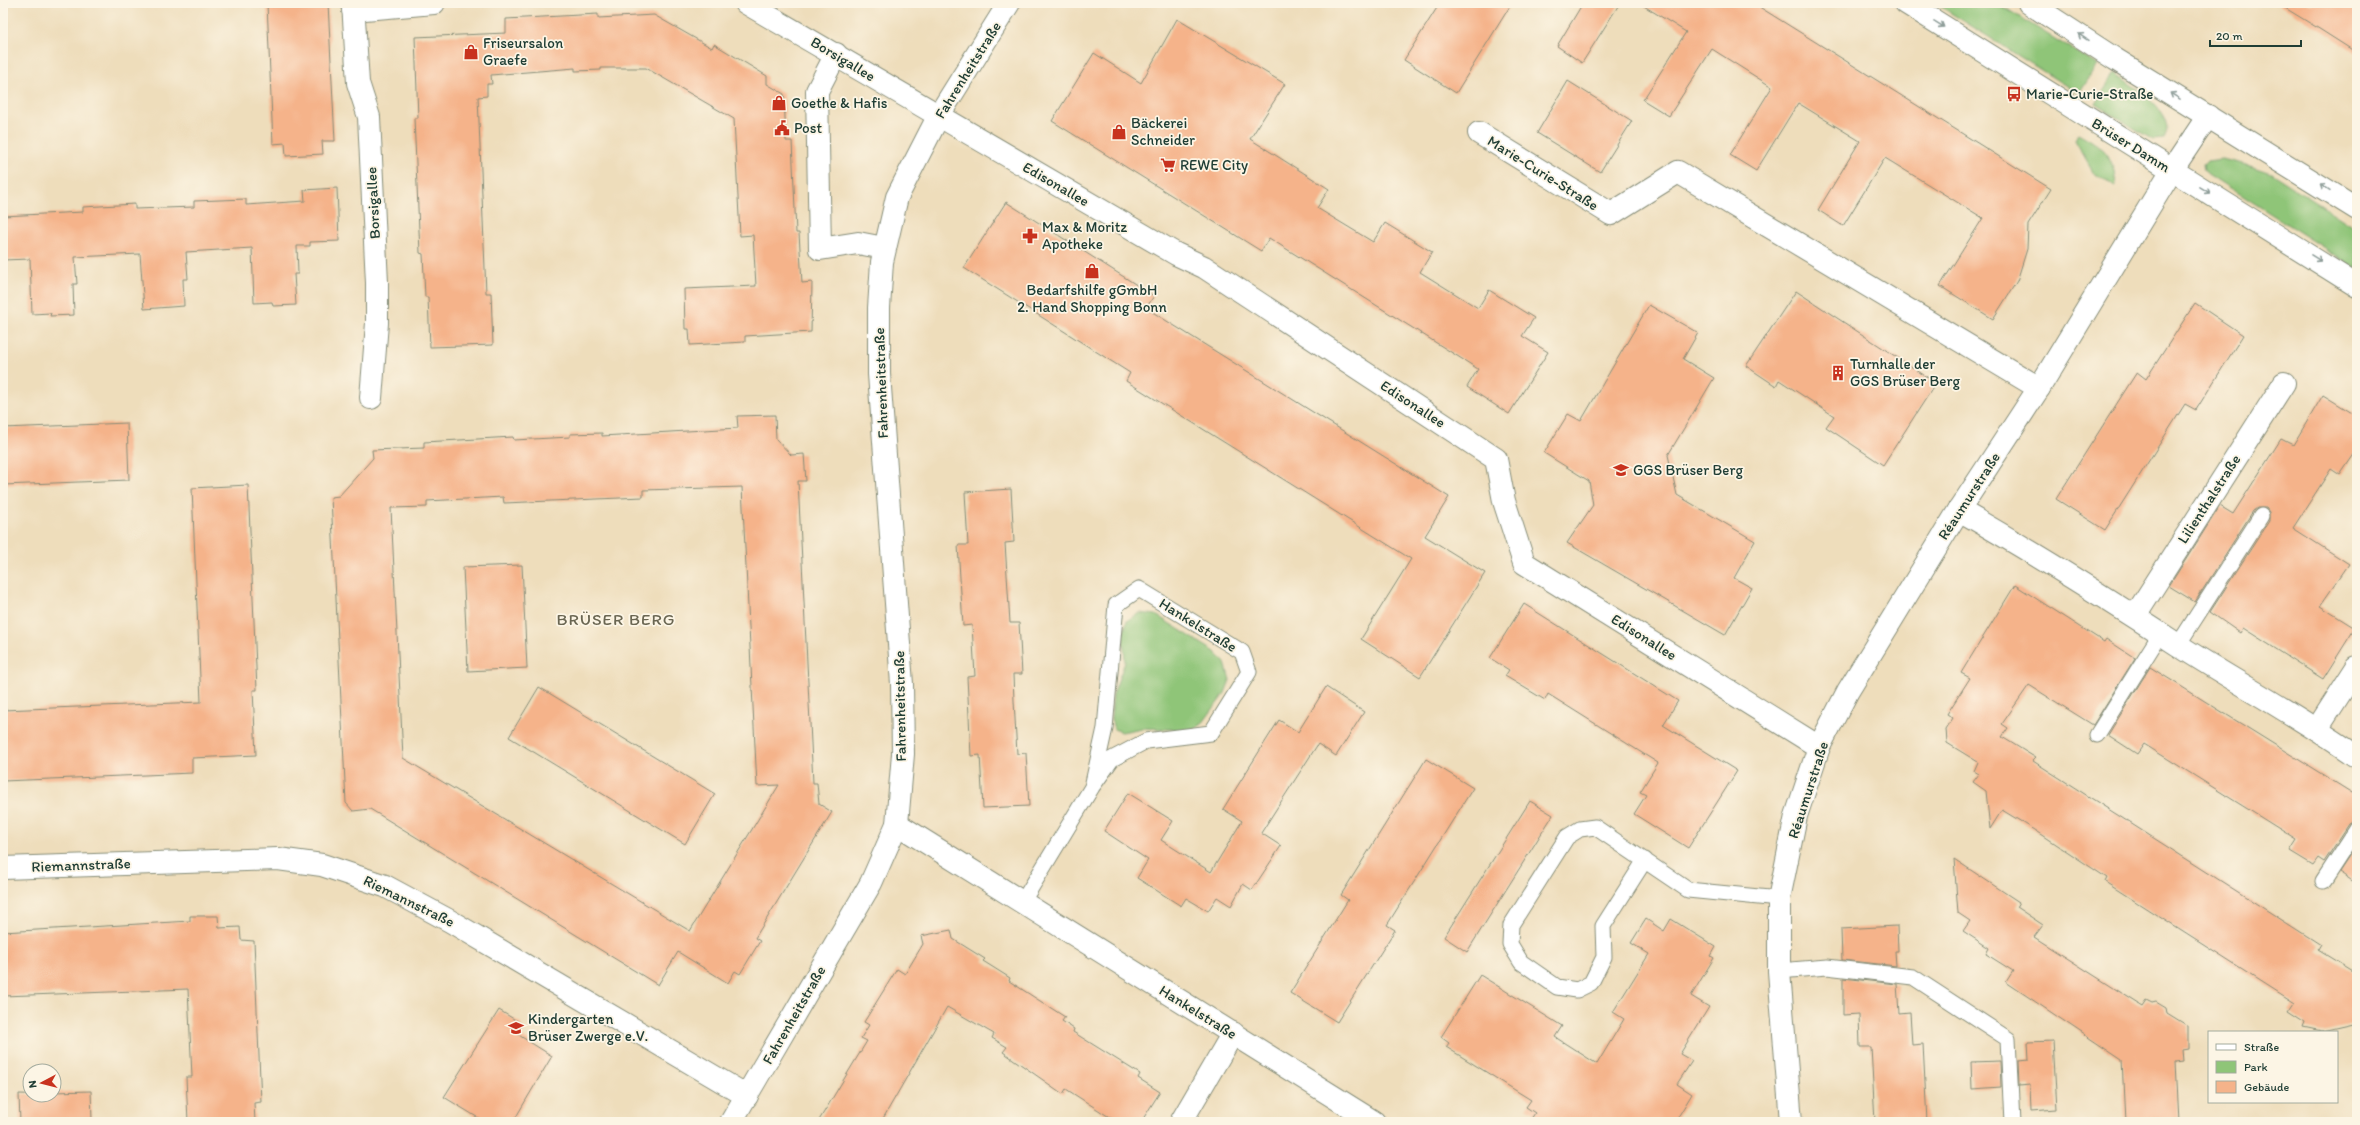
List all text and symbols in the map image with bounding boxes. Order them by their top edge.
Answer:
street label: Fahrenheitstraße [931,18,1005,122]
one-way arrow [1933,20,1945,28]
scale bar [2210,22,2301,48]
text: 20 m [2216,29,2243,43]
street label: Borsigallee [807,33,879,85]
one-way arrow [2077,33,2089,41]
place label: Friseursalon Graefe [483,34,564,69]
shop icon: Friseursalon Graefe [462,43,480,61]
bus stop icon: Marie-Curie-Straße [2005,85,2023,103]
place label: Marie-Curie-Straße [2026,85,2154,103]
one-way arrow [2169,91,2181,99]
shop icon: Goethe & Hafis [770,94,788,112]
place label: Goethe & Hafis [791,94,888,112]
place label: Bäckerei Schneider [1131,114,1195,149]
street label: Brüser Damm [2088,114,2174,176]
public building icon: Post [773,119,791,137]
place label: Post [794,119,822,137]
shop icon: Bäckerei Schneider [1110,123,1128,141]
street label: Marie-Curie-Straße [1484,132,1602,214]
supermarket icon: REWE City [1159,156,1177,174]
place label: REWE City [1180,156,1248,174]
street label: Edisonallee [1020,158,1092,210]
street label: Borsigallee [362,167,384,239]
one-way arrow [2319,183,2330,191]
one-way arrow [2199,187,2211,195]
place label: Max & Moritz Apotheke [1042,218,1127,253]
pharmacy icon: Max & Moritz Apotheke [1021,227,1039,245]
one-way arrow [2310,255,2322,263]
shop icon: Bedarfshilfe gGmbH 2. Hand Shopping Bonn [1083,262,1101,280]
place label: Bedarfshilfe gGmbH 2. Hand Shopping Bonn [1017,281,1167,316]
street label: Fahrenheitstraße [870,327,892,439]
place label: Turnhalle der GGS Brüser Berg [1850,355,1960,390]
building icon: Turnhalle der GGS Brüser Berg [1829,364,1847,382]
street label: Edisonallee [1377,376,1449,432]
street label: Réaumurstraße [1934,449,2004,543]
street label: Lilienthalstraße [2174,451,2244,547]
school or university icon: GGS Brüser Berg [1612,461,1630,479]
place label: GGS Brüser Berg [1633,461,1743,479]
street label: Hankelstraße [1156,594,1240,656]
district label: BRÜSER BERG [557,609,675,629]
street label: Edisonallee [1608,610,1680,664]
street label: Fahrenheitstraße [890,650,910,762]
street label: Réaumurstraße [1784,739,1832,841]
street label: Riemannstraße [31,854,131,876]
street label: Riemannstraße [360,871,458,931]
street label: Fahrenheitstraße [758,962,830,1068]
street label: Hankelstraße [1156,981,1240,1043]
place label: Kindergarten Brüser Zwerge e.V. [528,1010,648,1045]
school or university icon: Kindergarten Brüser Zwerge e.V. [507,1019,525,1037]
legend [2208,1031,2338,1103]
text: Straße [2244,1040,2279,1054]
text: Park [2244,1060,2268,1074]
north arrow [22,1063,62,1103]
text: N [26,1080,39,1089]
text: Gebäude [2244,1080,2289,1094]

